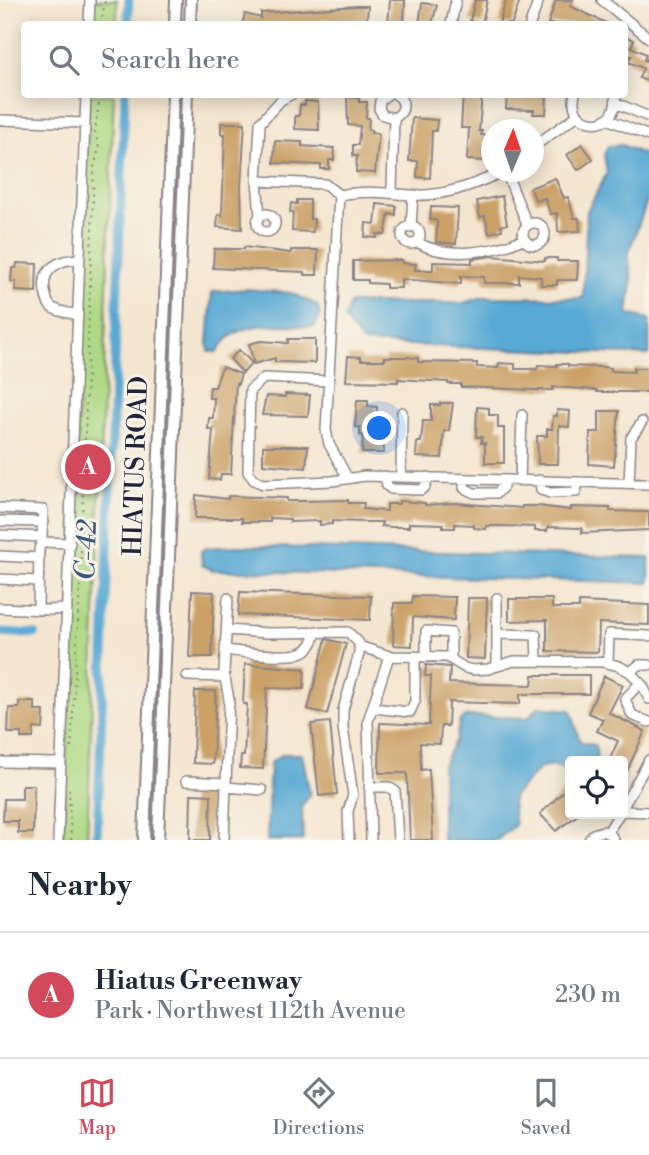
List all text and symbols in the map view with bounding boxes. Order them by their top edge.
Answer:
search box [21,21,628,98]
icon: search [45,41,83,79]
text: Search here [101,44,240,76]
north arrow [481,119,544,182]
street label: HIATUS ROAD [117,376,155,557]
your location [362,411,396,445]
pin: A [65,441,111,493]
water label: C-42 [68,518,105,581]
map controls [565,756,628,819]
button: locate [565,756,628,819]
text: Nearby [28,867,132,905]
text: Hiatus Greenway [95,965,302,997]
text: A [43,981,59,1009]
text: 230 m [555,981,621,1009]
text: Park · Northwest 112th Avenue [95,997,406,1025]
tab: Map [78,1074,116,1140]
tab: Directions [273,1074,364,1140]
tab: Saved [521,1074,571,1140]

